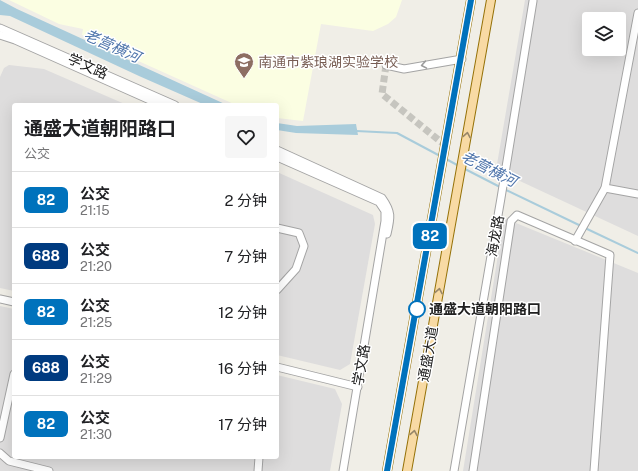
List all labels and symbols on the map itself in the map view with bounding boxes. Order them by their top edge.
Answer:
water label: 老营横河 [81,26,146,67]
street label: 学文路 [66,50,110,82]
school or university icon: 南通市紫琅湖实验学校 [233,51,255,79]
place label: 南通市紫琅湖实验学校 [258,54,398,70]
one-way arrow [421,61,427,69]
one-way arrow [462,132,471,138]
water label: 老营横河 [459,147,522,191]
street label: 海龙路 [483,214,507,258]
line badge: 82 [412,223,448,249]
one-way arrow [434,288,443,294]
marker: 通盛大道朝阳路口 [408,300,426,318]
place label: 通盛大道朝阳路口 [429,301,541,317]
street label: 通盛大道 [415,325,441,383]
street label: 学文路 [349,343,373,387]
one-way arrow [409,429,418,436]

